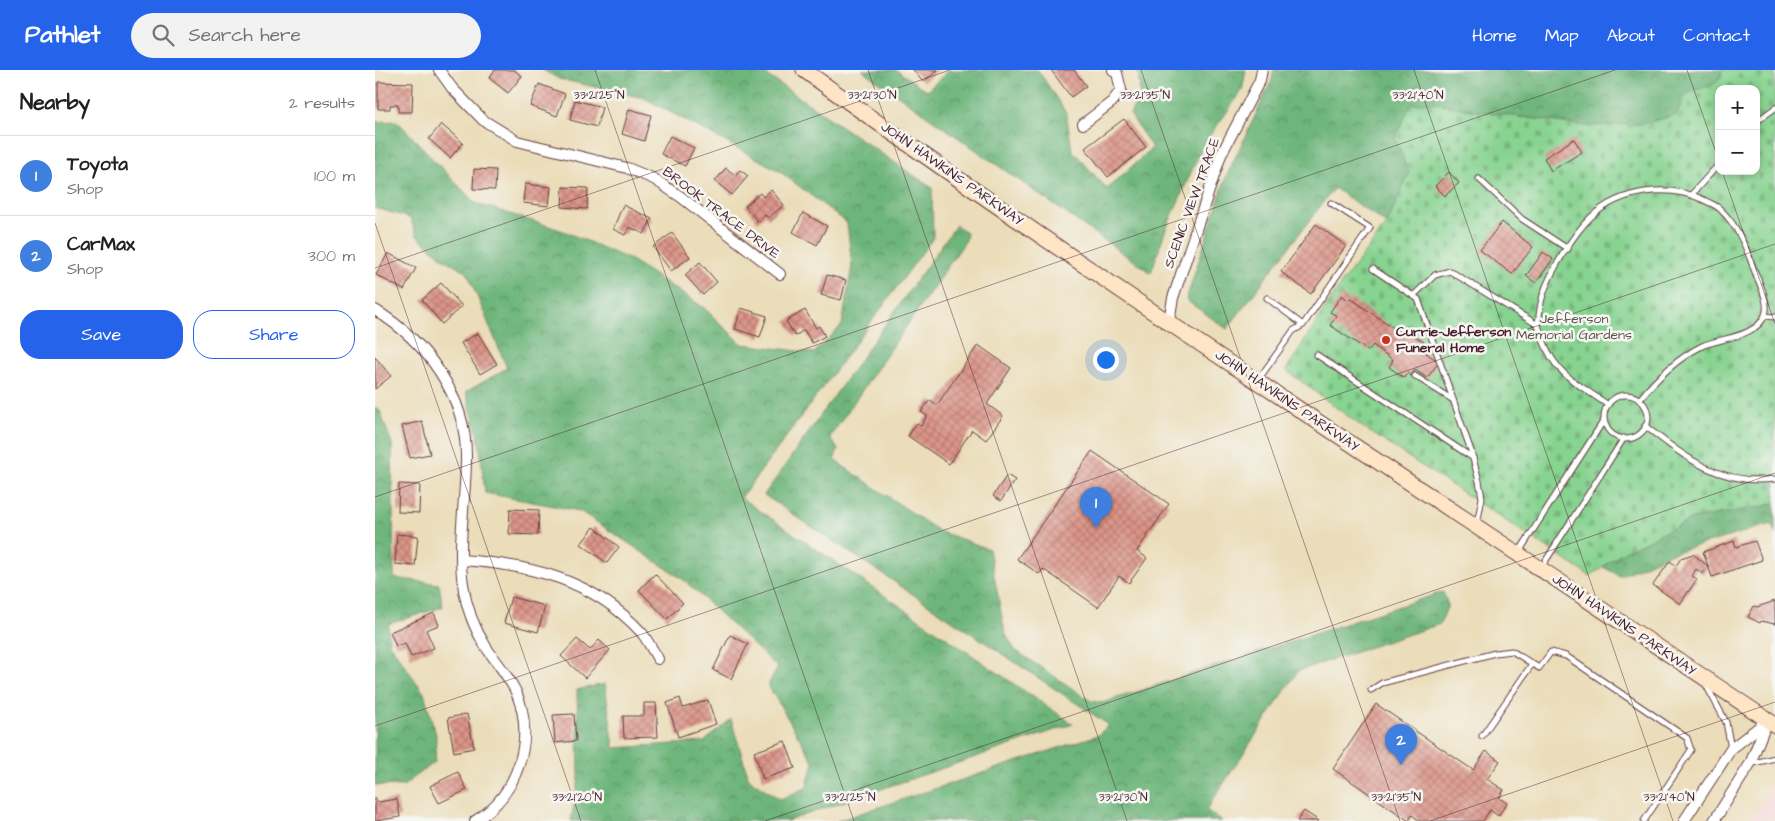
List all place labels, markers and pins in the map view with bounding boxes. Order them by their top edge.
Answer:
place label: Currie-Jefferson Funeral Home [1396,322,1511,358]
marker: Currie-Jefferson Funeral Home [1380,334,1392,346]
pin: 1 [1080,487,1112,528]
pin: 2 [1385,724,1417,765]

